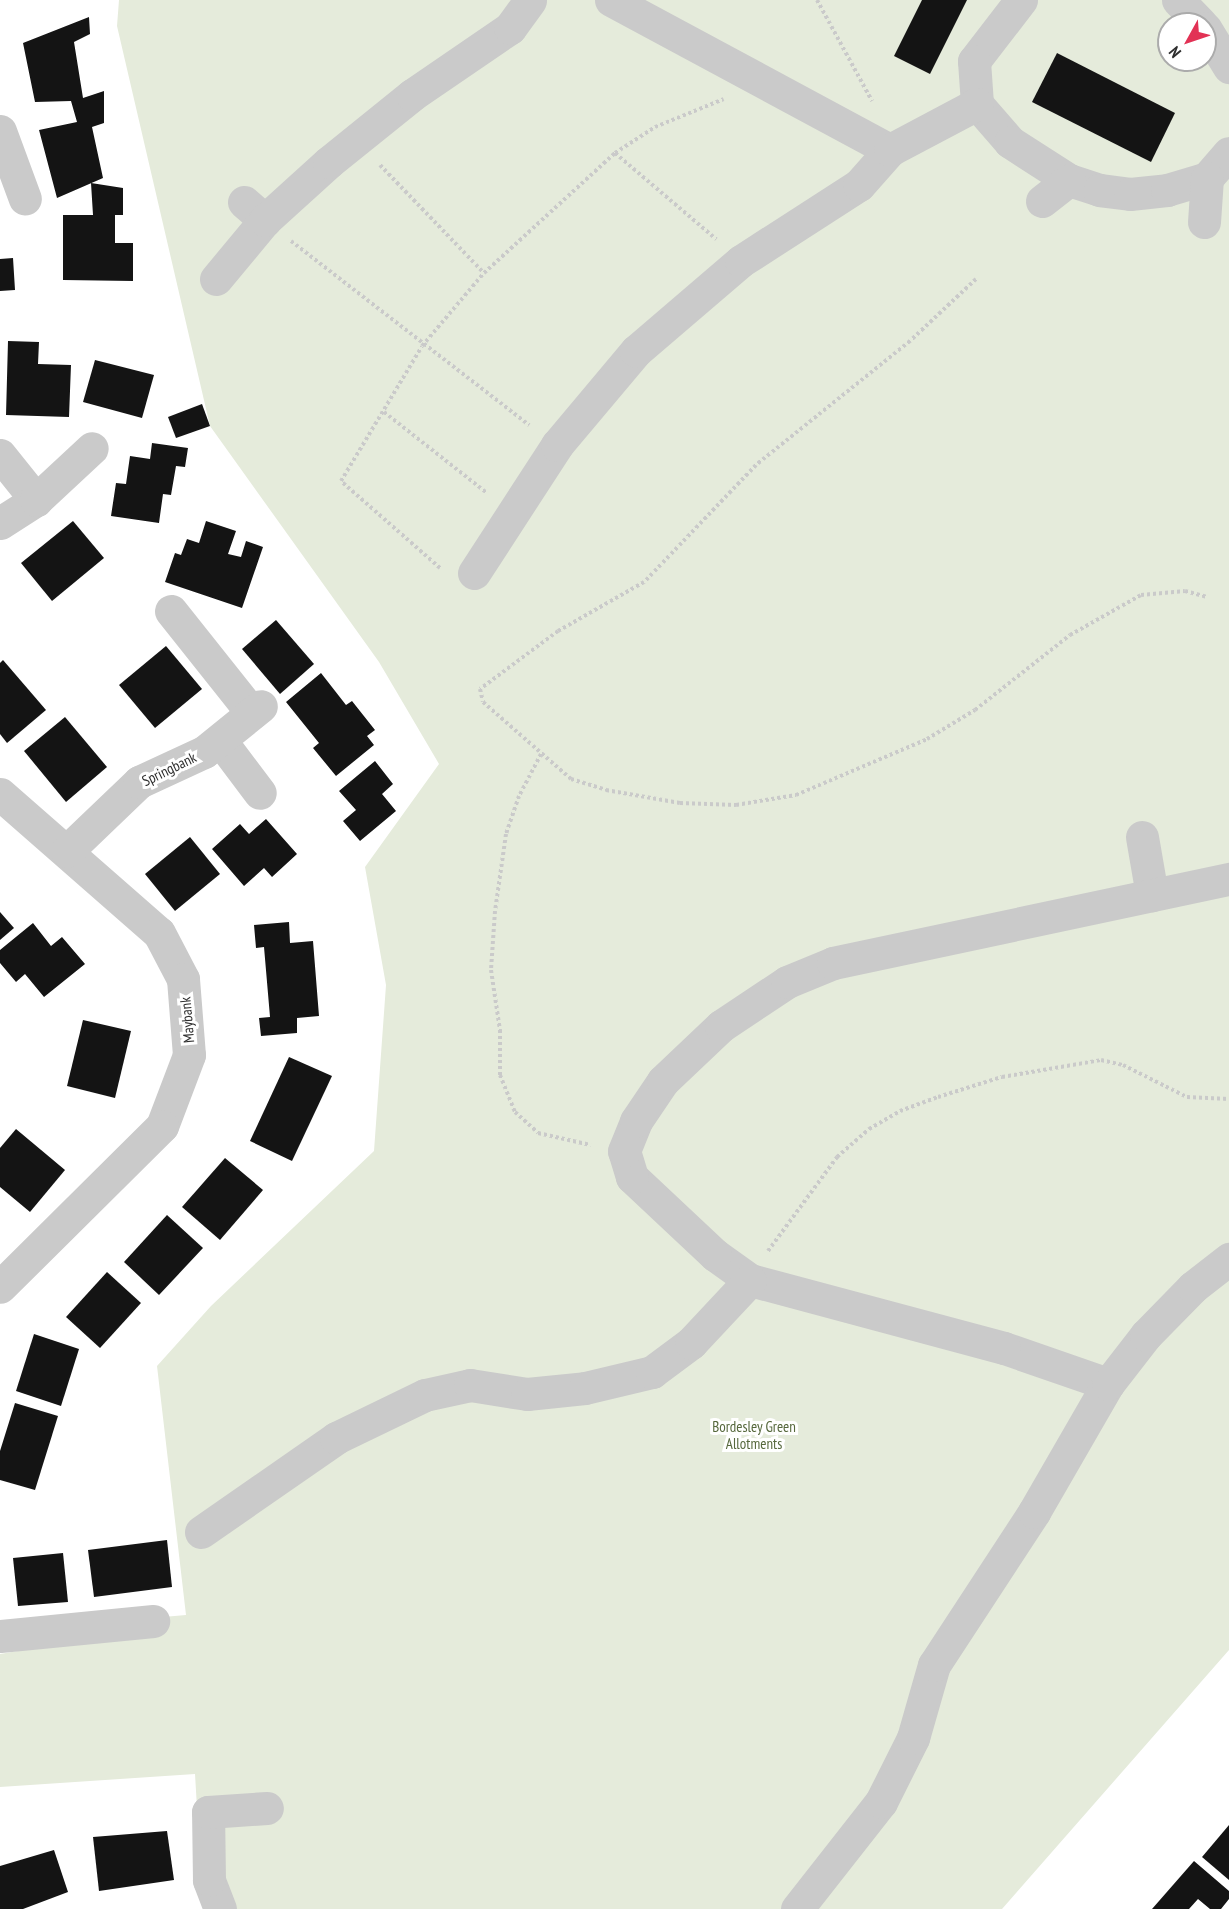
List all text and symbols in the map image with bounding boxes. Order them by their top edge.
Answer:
north arrow [1157,12,1217,72]
text: N [1164,43,1185,62]
street label: Springbank [139,748,199,790]
street label: Maybank [176,996,198,1044]
park label: Bordesley Green Allotments [712,1417,796,1452]

